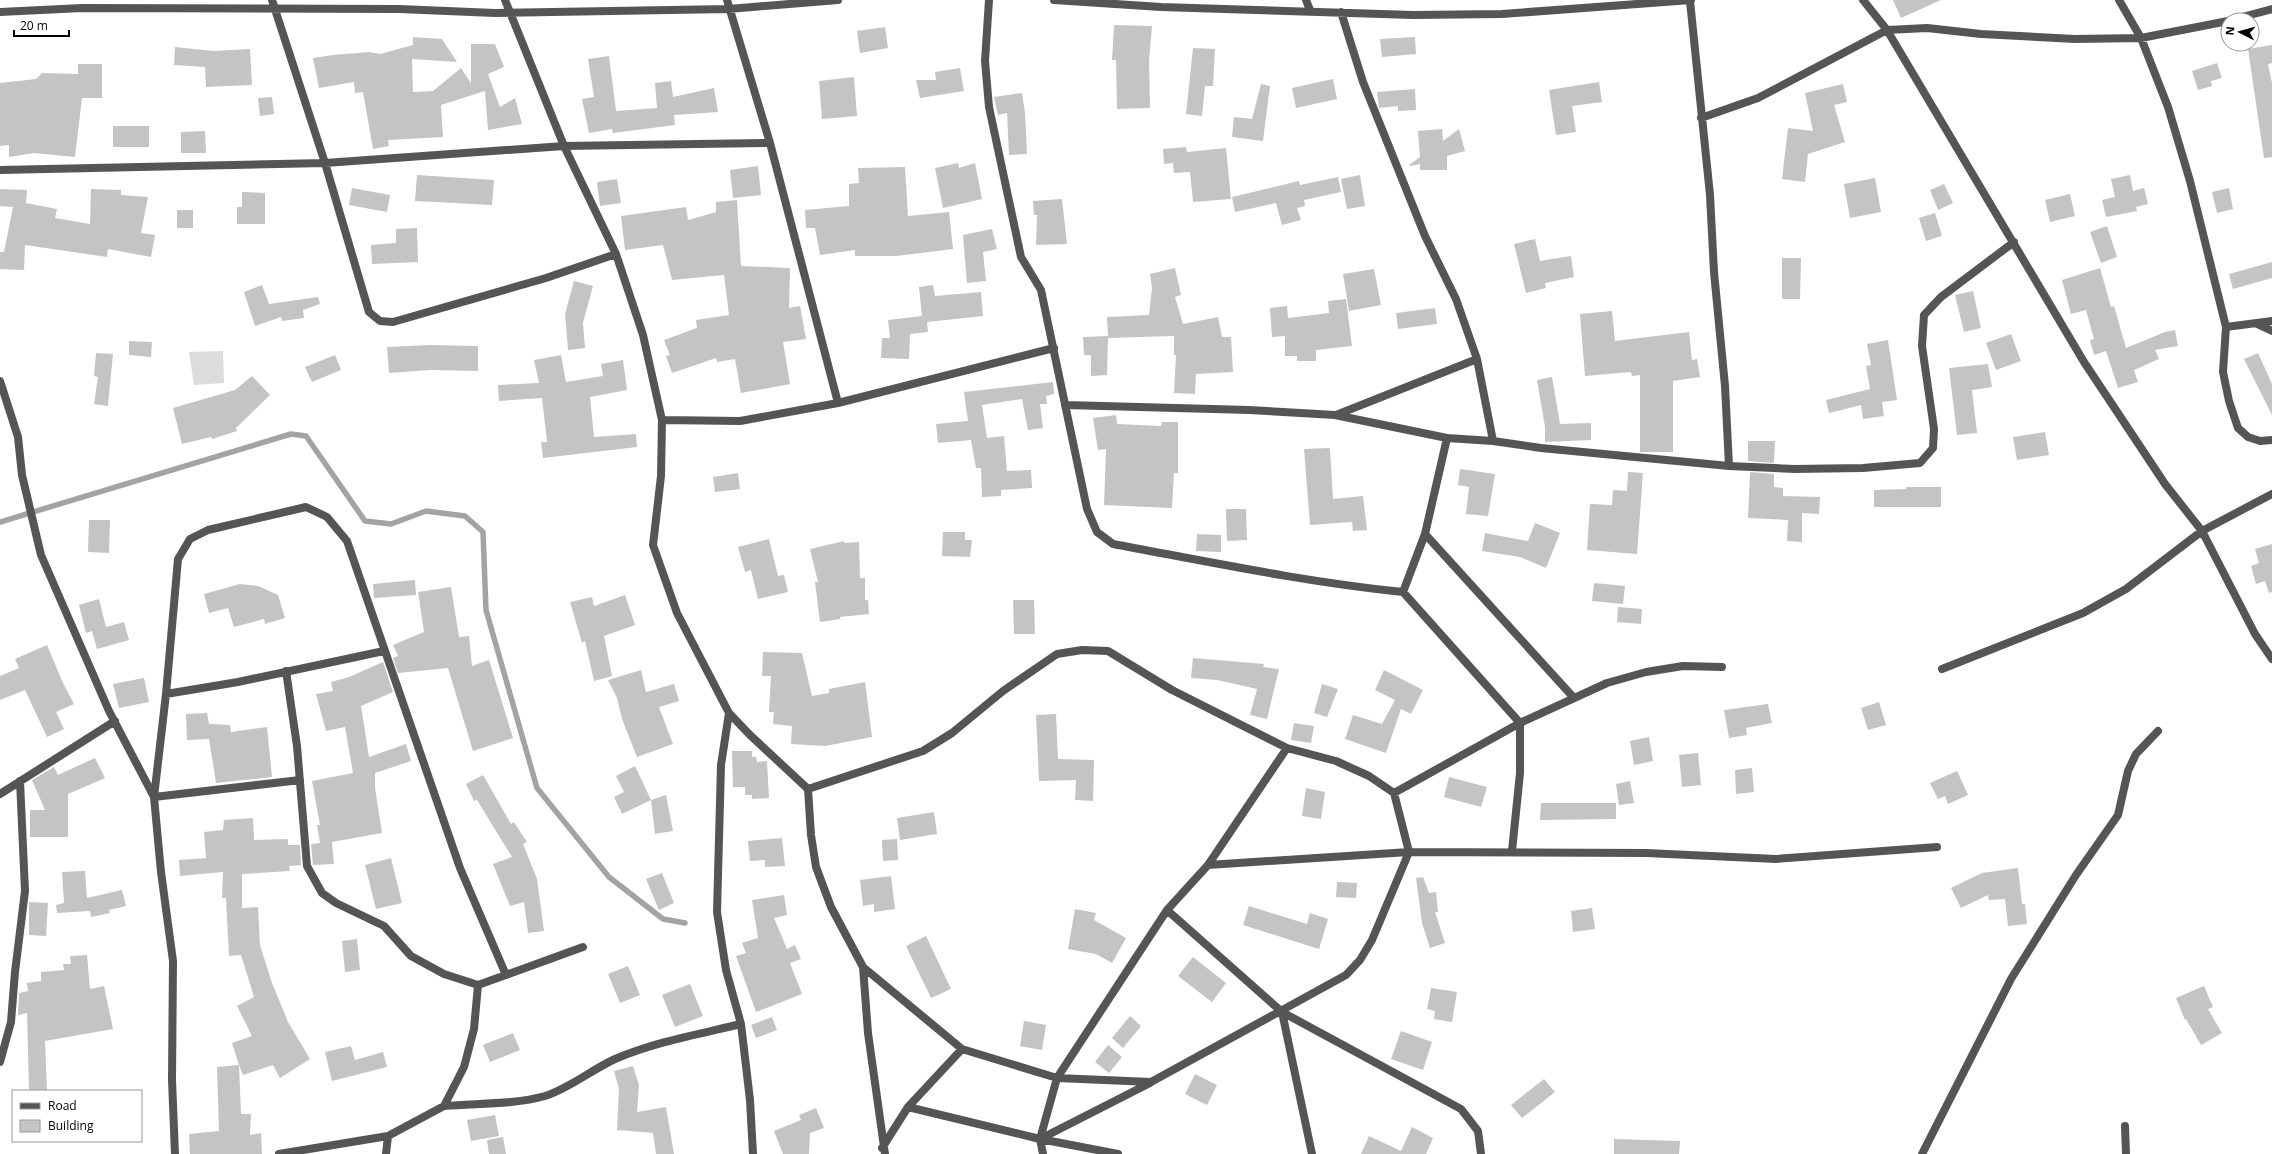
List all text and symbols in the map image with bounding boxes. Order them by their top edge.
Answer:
scale bar [14,12,69,38]
north arrow [2220,12,2260,52]
text: 20 m [20,17,48,34]
text: N [2222,26,2237,36]
legend [12,1090,142,1142]
text: Road [48,1097,77,1114]
text: Building [48,1117,94,1134]

